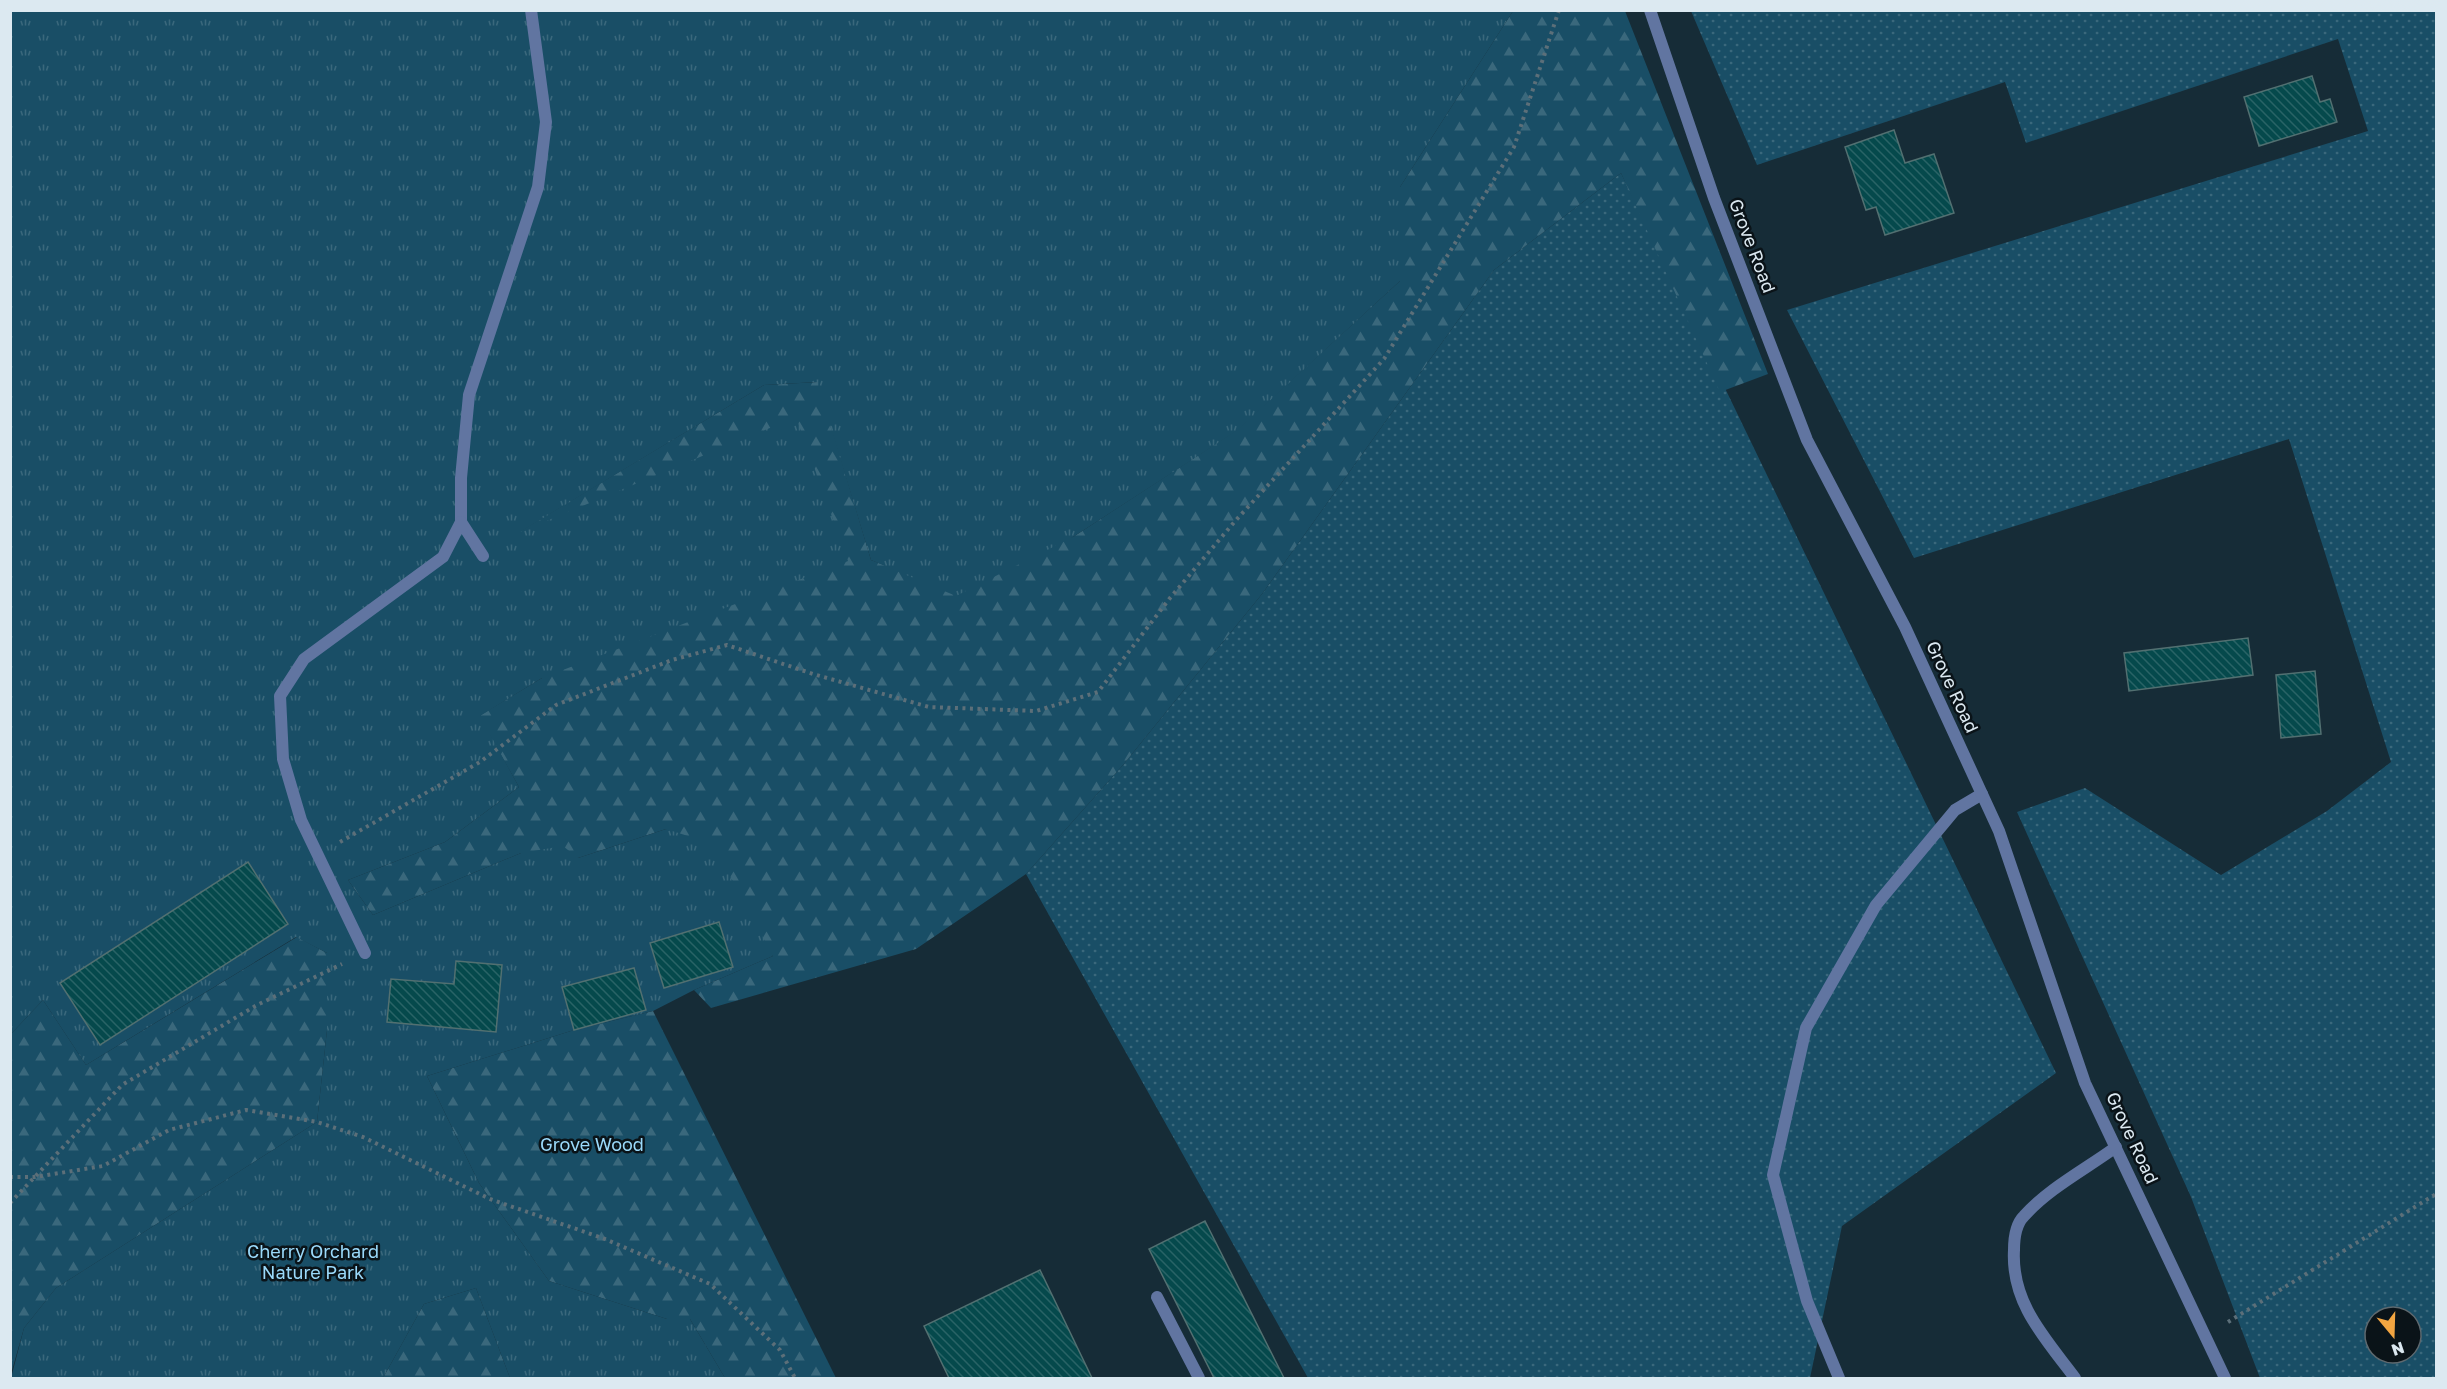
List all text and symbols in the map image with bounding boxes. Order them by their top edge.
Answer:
street label: Grove Road [1725,196,1781,296]
street label: Grove Road [1922,637,1984,736]
street label: Grove Road [2102,1088,2164,1187]
park label: Grove Wood [540,1133,644,1155]
park label: Cherry Orchard Nature Park [247,1240,379,1283]
north arrow [2363,1305,2423,1365]
text: N [2389,1338,2407,1361]

